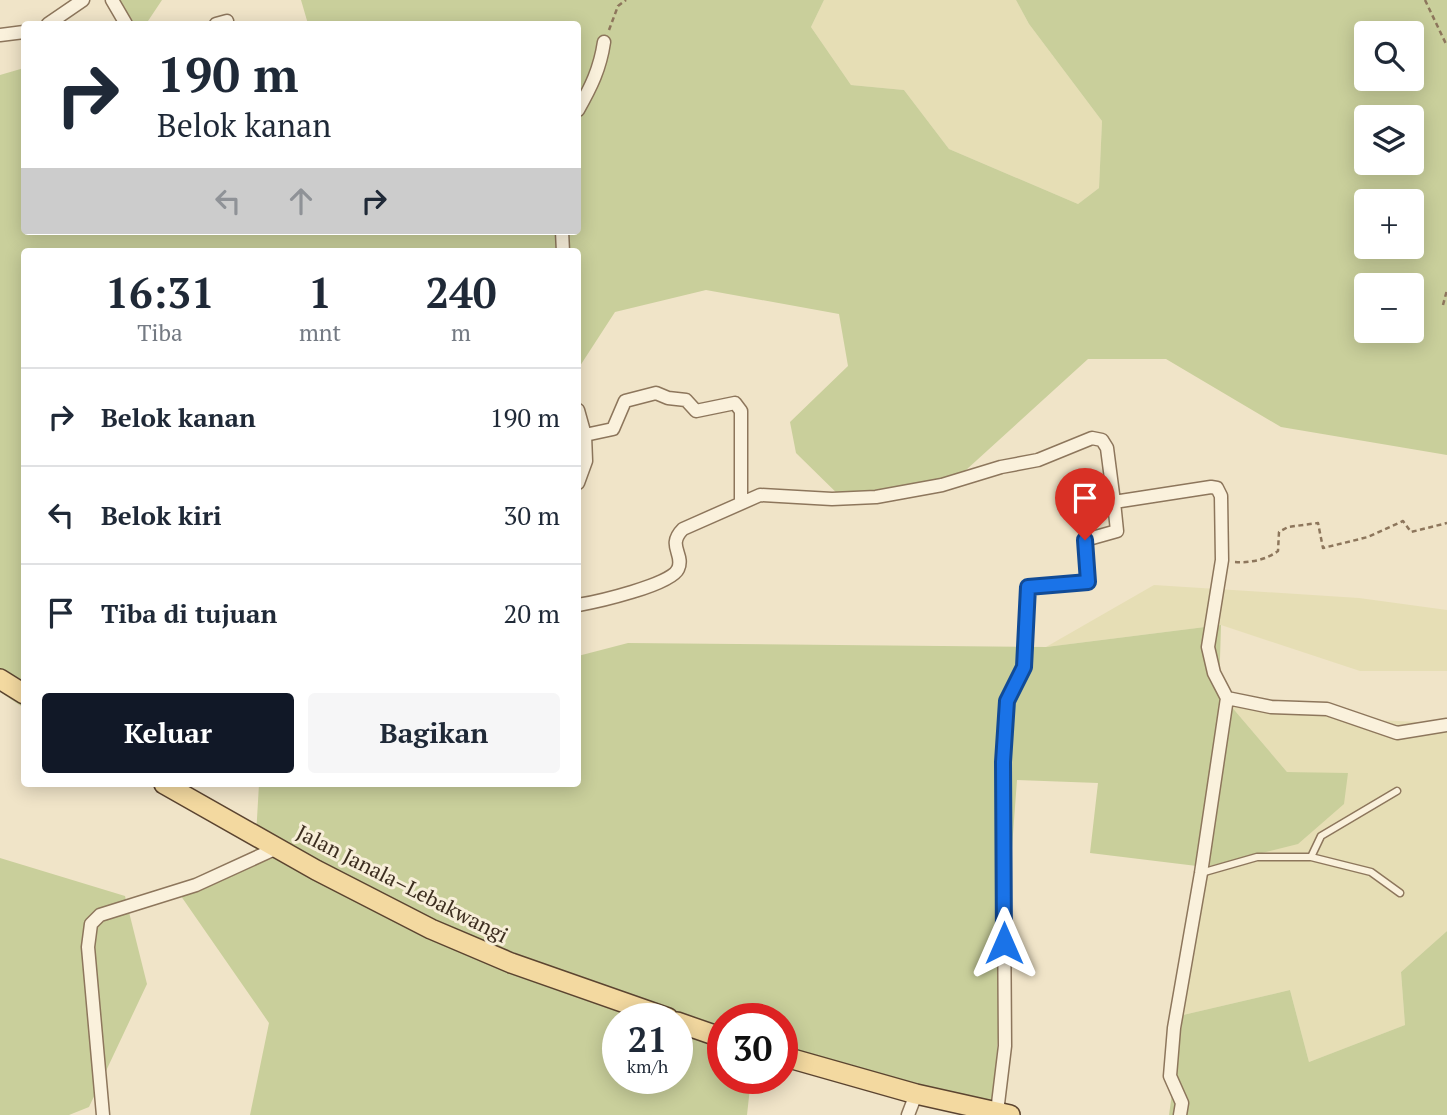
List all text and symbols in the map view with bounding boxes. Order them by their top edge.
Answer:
map controls [1354,21,1424,343]
button: search [1354,21,1424,91]
text: 190 m [157,41,299,106]
icon: right [42,49,133,140]
text: Belok kanan [157,104,331,146]
button: layers [1354,105,1424,175]
icon: left [209,182,247,220]
icon: ahead [282,182,320,220]
icon: right [355,182,393,220]
button: + [1354,189,1424,259]
text: 16:31 [105,264,215,320]
text: 1 [308,264,332,320]
text: 240 [425,264,497,320]
button: − [1354,273,1424,343]
text: Tiba [137,317,183,348]
text: mnt [299,317,341,348]
text: m [451,317,471,348]
icon: right [42,398,80,436]
text: Belok kanan [101,400,256,434]
text: 190 m [490,400,560,434]
pin [1055,468,1115,540]
icon: arrive [1066,479,1104,517]
icon: left [42,496,80,534]
text: Belok kiri [101,498,222,532]
text: 30 m [504,498,560,532]
icon: arrive [42,594,80,632]
text: Tiba di tujuan [101,596,277,630]
text: 20 m [504,596,560,630]
button: Keluar [42,693,294,773]
button: Bagikan [308,693,560,773]
street label: Jalan Janala–Lebakwangi [292,818,513,949]
position arrow [967,906,1041,980]
speed limit sign: 30 [707,1003,798,1094]
text: 21 [628,1016,667,1062]
text: km/h [627,1054,668,1078]

